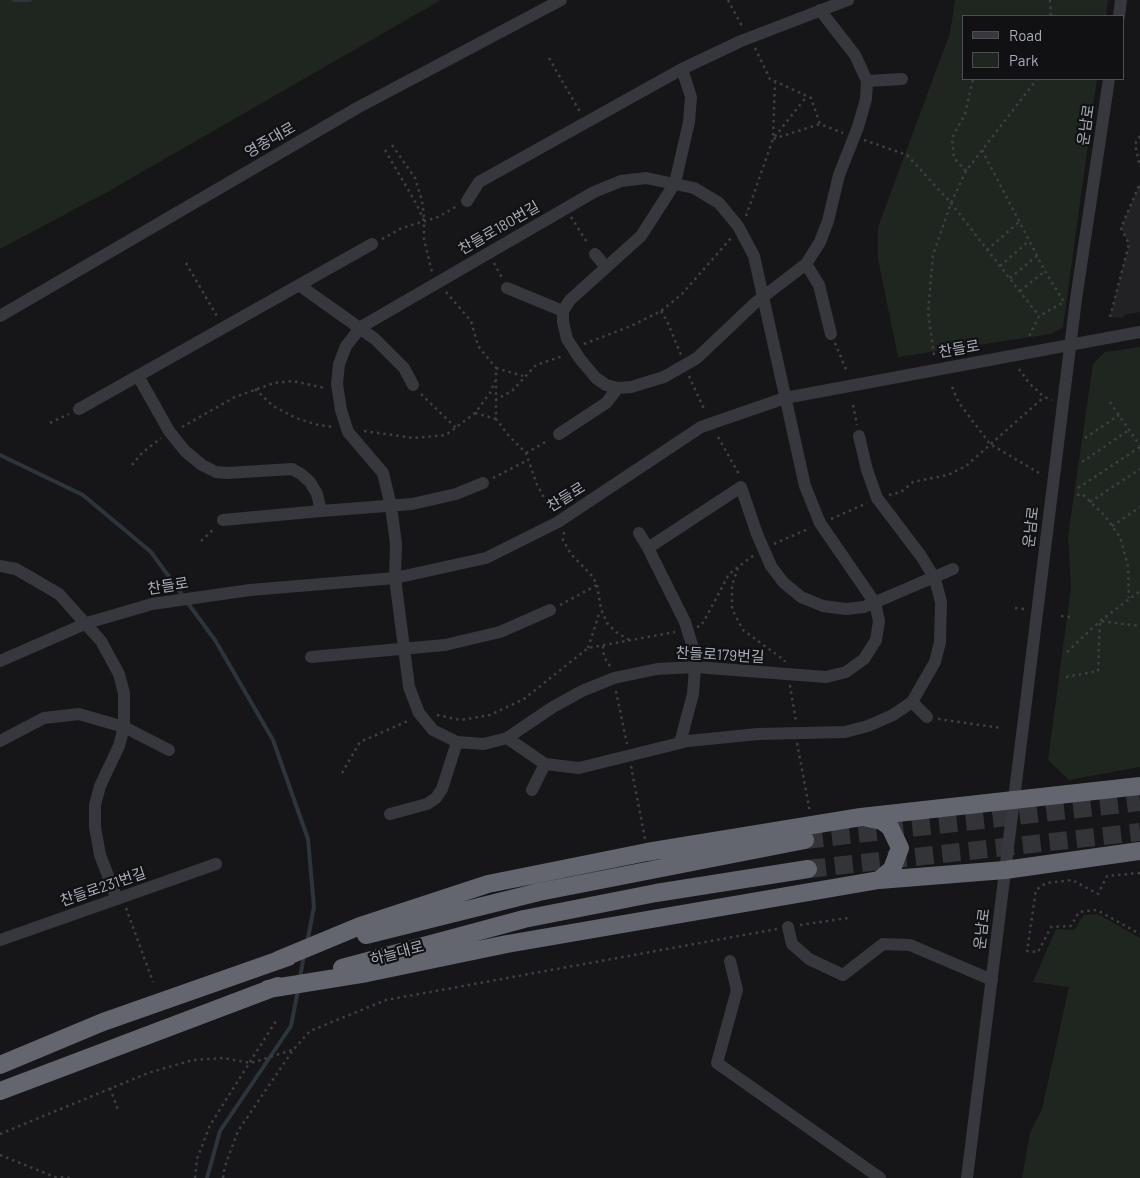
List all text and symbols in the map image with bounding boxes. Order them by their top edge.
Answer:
legend [962,15,1125,80]
text: Road [1009,26,1042,44]
text: Park [1009,51,1038,69]
street label: 운남로 [1074,103,1098,147]
street label: 영종대로 [242,118,298,162]
street label: 찬들로180번길 [455,198,543,258]
street label: 찬들로 [937,337,981,361]
street label: 찬들로 [544,478,588,516]
street label: 운남로 [1020,505,1042,549]
street label: 찬들로 [146,574,190,598]
street label: 찬들로179번길 [675,644,765,666]
street label: 찬들로231번길 [58,864,148,910]
street label: 운남로 [971,907,993,951]
street label: 하늘대로 [368,937,426,969]

